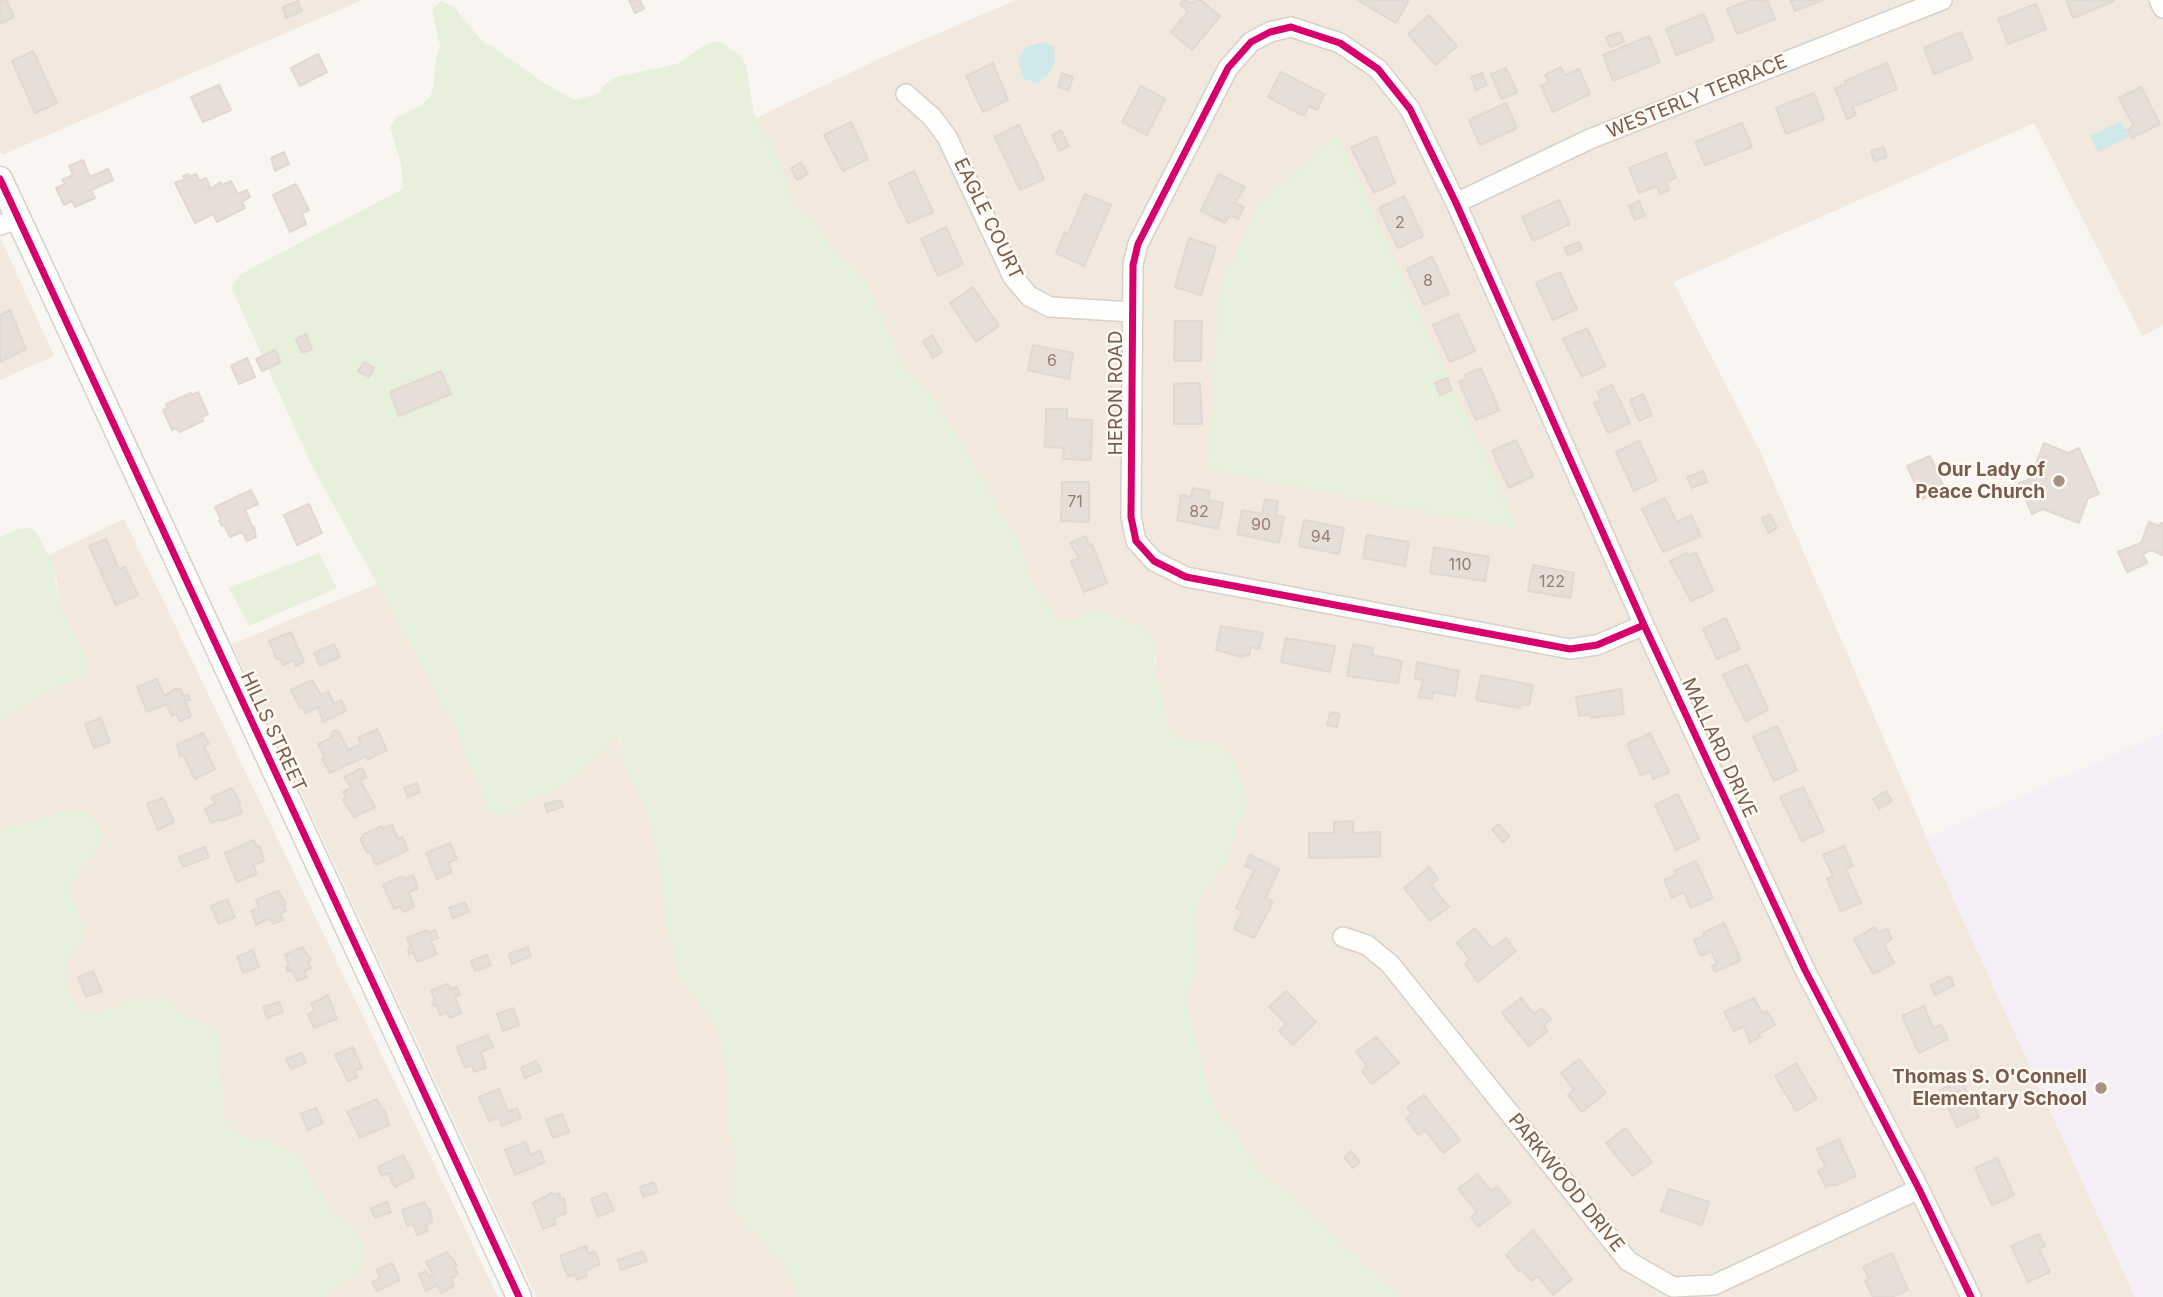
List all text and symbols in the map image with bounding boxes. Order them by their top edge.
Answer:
street label: WESTERLY TERRACE [1603,50,1791,144]
street label: EAGLE COURT [949,154,1027,284]
house number: 2 [1395,213,1405,233]
house number: 8 [1423,271,1433,291]
street label: HERON ROAD [1105,331,1127,455]
house number: 6 [1047,351,1057,371]
place label: Our Lady of Peace Church [1915,459,2045,503]
marker: Our Lady of Peace Church [2051,473,2067,489]
house number: 71 [1067,492,1083,512]
house number: 82 [1189,502,1209,522]
house number: 90 [1251,515,1271,535]
house number: 94 [1311,527,1331,547]
house number: 110 [1448,555,1472,575]
house number: 122 [1539,572,1565,592]
street label: HILLS STREET [235,668,311,796]
street label: MALLARD DRIVE [1677,674,1761,822]
place label: Thomas S. O'Connell Elementary School [1892,1066,2087,1110]
marker: Thomas S. O'Connell Elementary School [2093,1080,2109,1096]
street label: PARKWOOD DRIVE [1503,1109,1629,1257]

